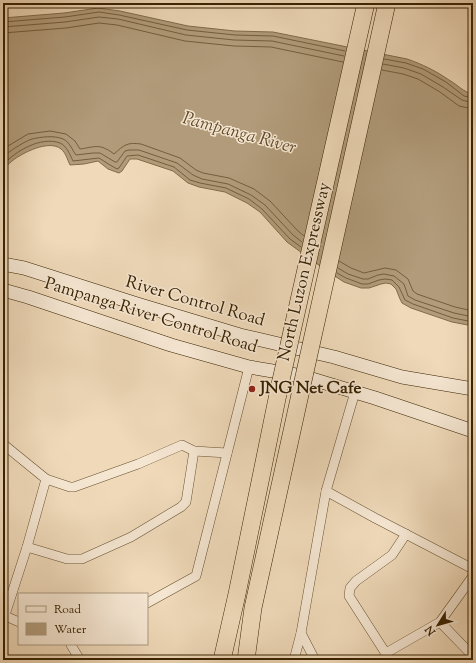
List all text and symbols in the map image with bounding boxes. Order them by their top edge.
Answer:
water label: Pampanga River [179,106,299,162]
street label: North Luzon Expressway [273,180,337,364]
street label: River Control Road [123,271,268,333]
street label: Pampanga River Control Road [42,272,261,360]
place label: JNG Net Cafe [258,377,361,401]
marker: JNG Net Cafe [247,384,257,394]
legend [18,593,148,645]
text: Road [54,601,81,619]
north arrow [418,605,458,645]
text: Water [54,621,87,639]
text: N [422,622,440,640]

